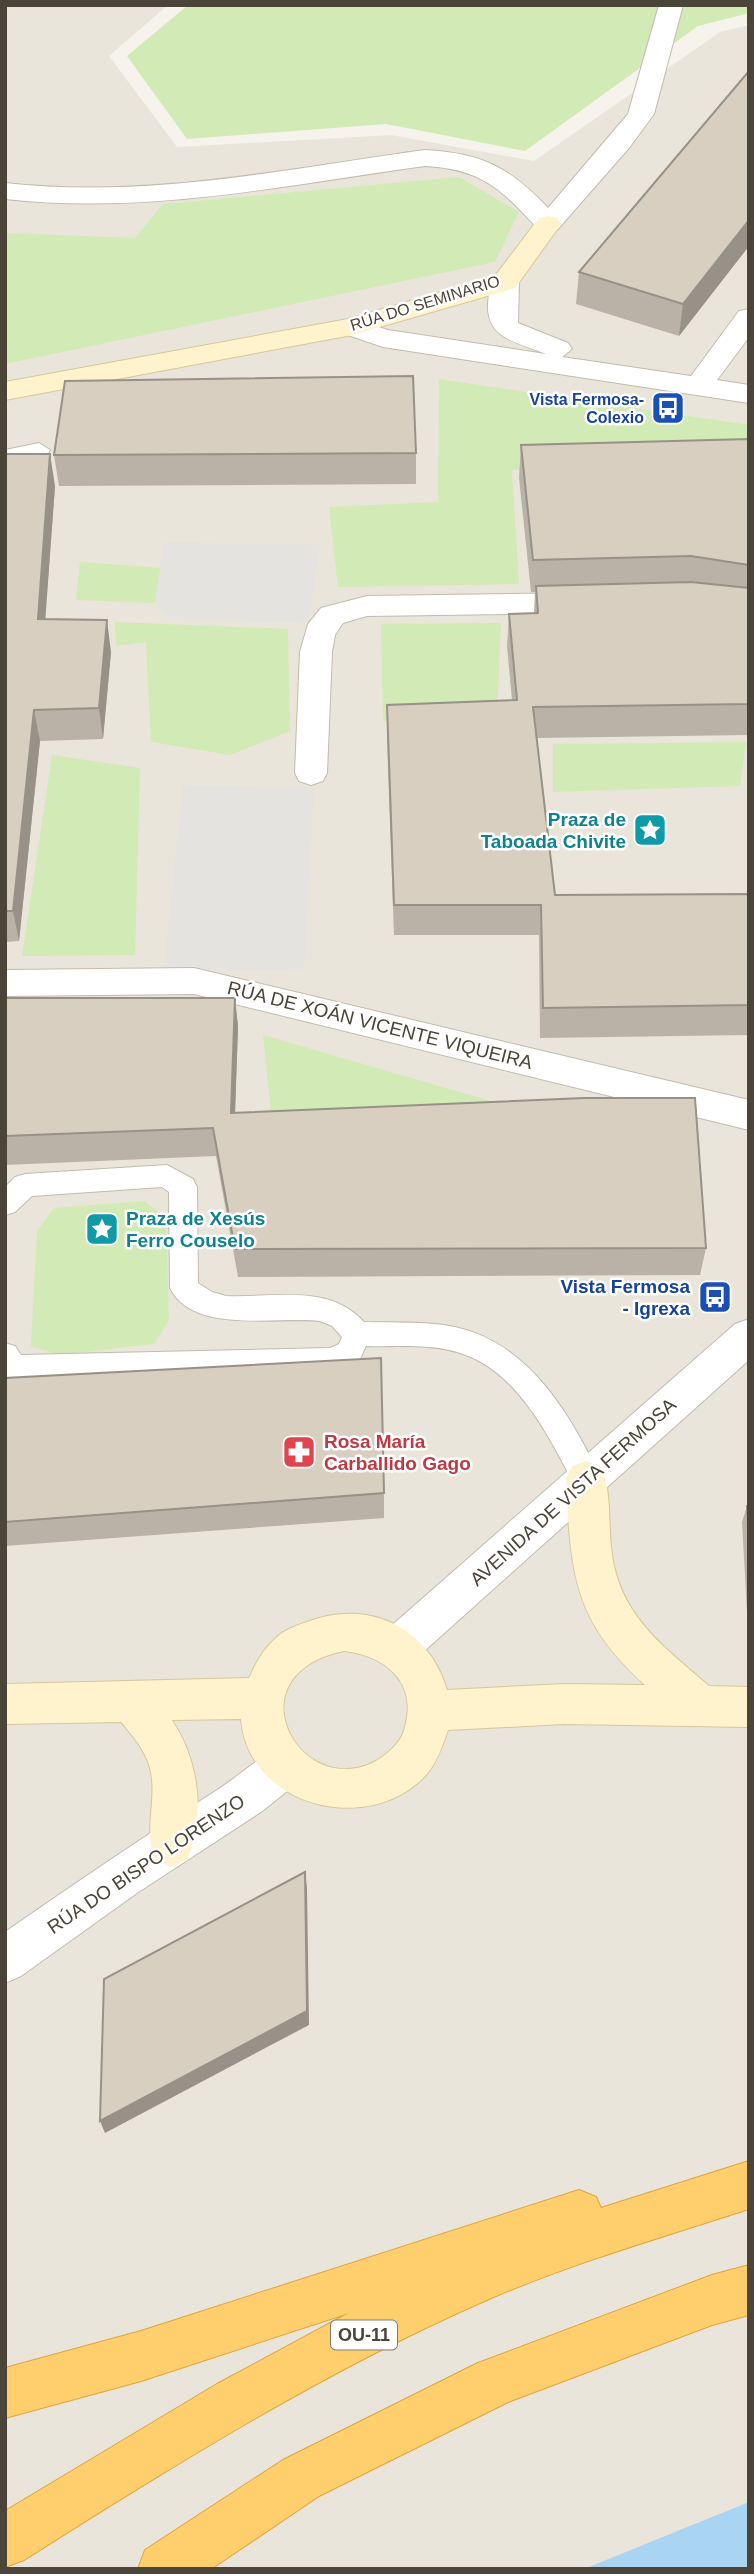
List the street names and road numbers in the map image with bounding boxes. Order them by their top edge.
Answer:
street label: RÚA DO SEMINARIO [348,271,502,334]
street label: RÚA DE XOÁN VICENTE VIQUEIRA [225,977,535,1073]
street label: AVENIDA DE VISTA FERMOSA [466,1394,680,1590]
street label: RÚA DO BISPO LORENZO [43,1790,249,1938]
road number: OU-11 [331,2320,397,2350]

